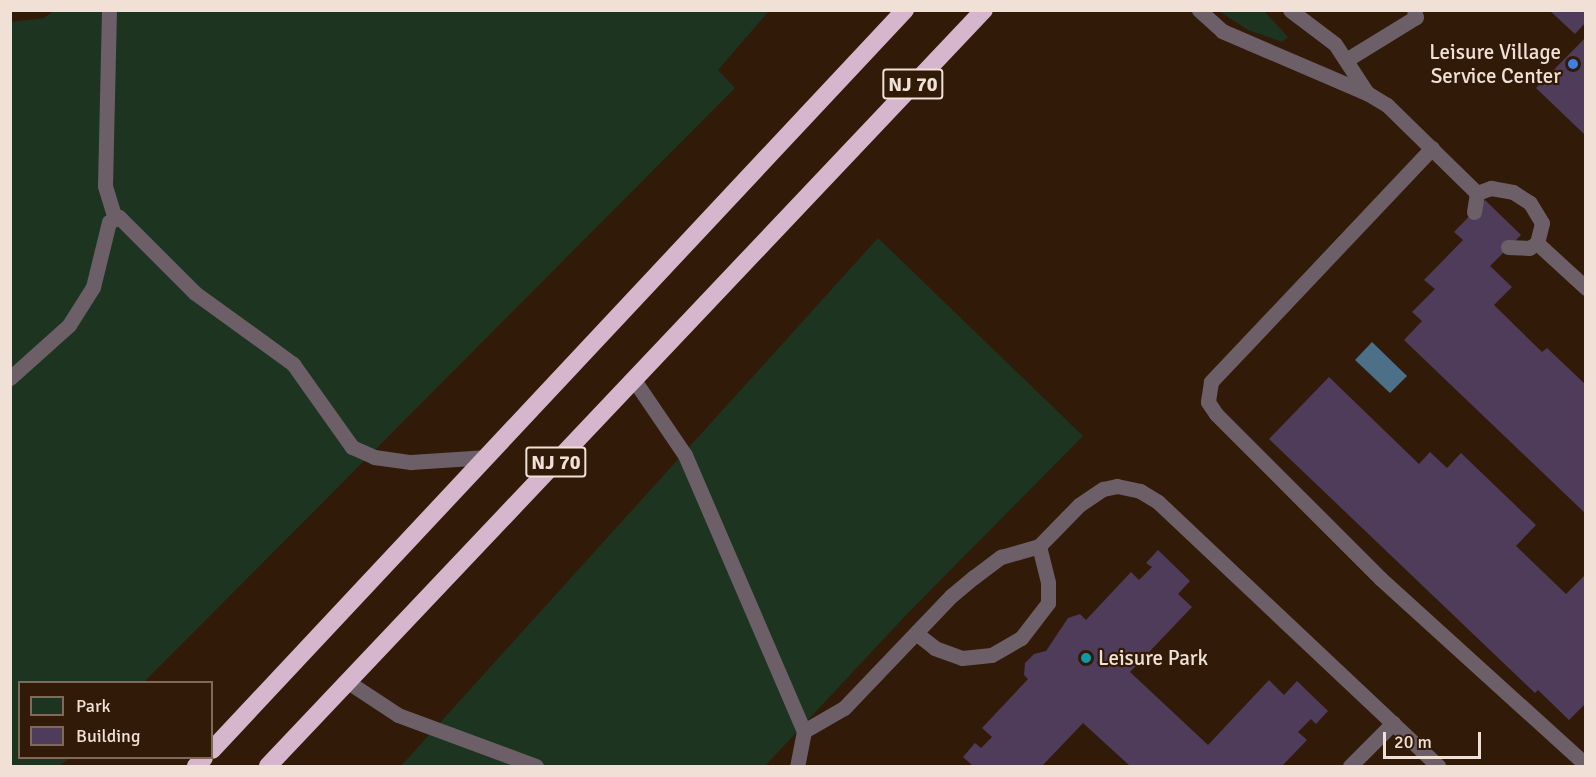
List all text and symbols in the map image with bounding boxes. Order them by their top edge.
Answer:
place label: Leisure Village Service Center [1429,39,1561,89]
marker: Leisure Village Service Center [1566,57,1580,71]
road number: NJ 70 [882,67,944,101]
road number: NJ 70 [524,445,588,479]
place label: Leisure Park [1098,645,1208,671]
marker: Leisure Park [1079,651,1093,665]
legend [18,681,213,759]
text: Park [76,695,111,717]
scale bar [1386,720,1484,758]
text: Building [76,725,140,747]
text: 20 m [1394,731,1432,753]

